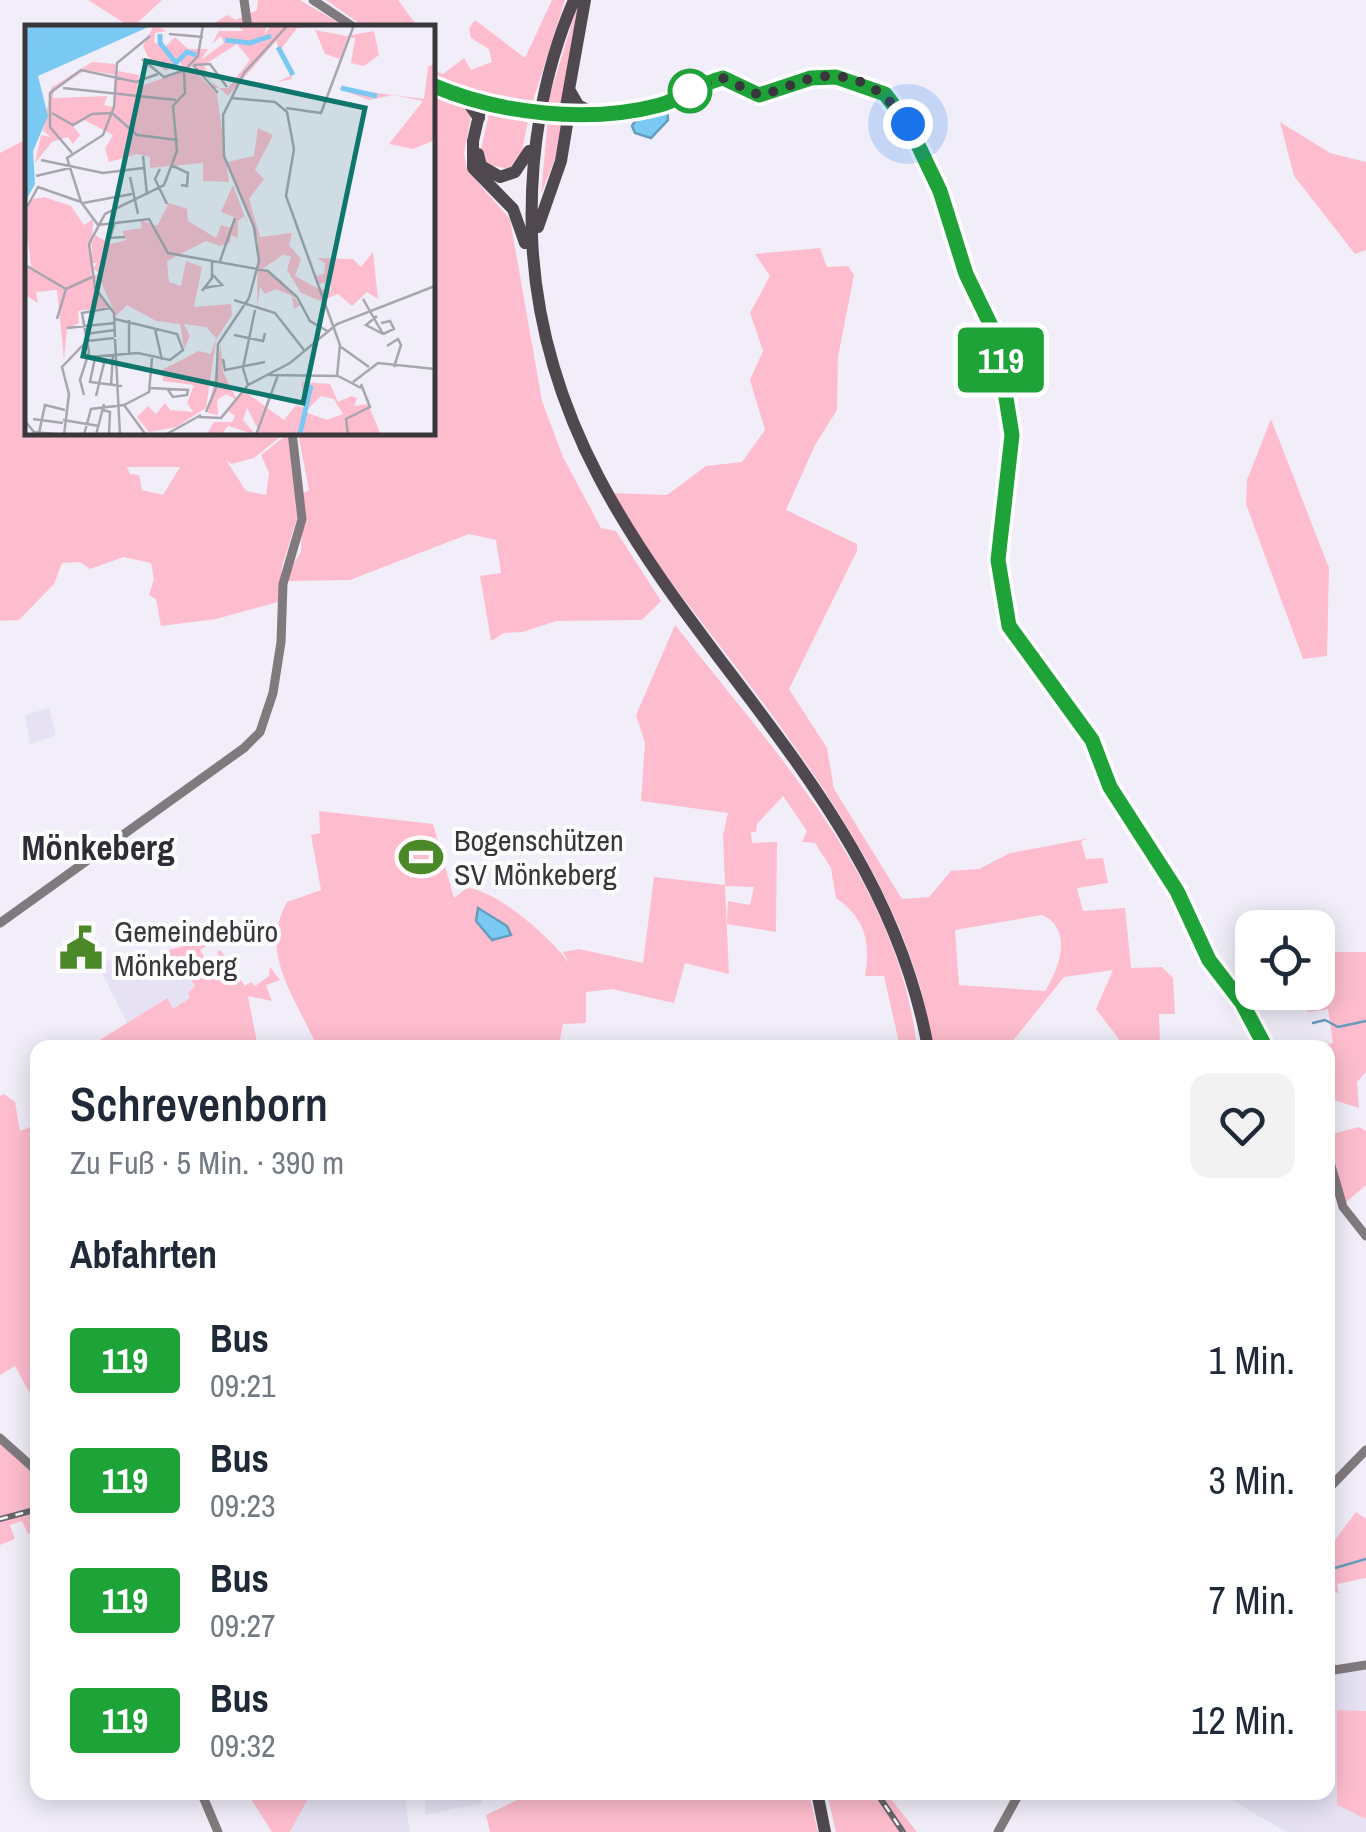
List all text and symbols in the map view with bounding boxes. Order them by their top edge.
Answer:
inset map [25,25,435,435]
unlabelled marker [669,70,711,112]
your location [883,99,933,149]
line badge: 119 [944,328,1058,392]
text: 119 [978,337,1024,384]
place label: Bogenschützen SV Mönkeberg [454,820,624,894]
district label: Mönkeberg [21,824,175,871]
sports icon: Bogenschützen SV Mönkeberg [397,833,445,881]
map controls [1235,910,1335,1010]
button: locate [1235,910,1335,1010]
place label: Gemeindebüro Mönkeberg [114,911,278,985]
public building icon: Gemeindebüro Mönkeberg [57,924,105,972]
text: Schrevenborn [70,1071,328,1136]
button: heart [1190,1073,1295,1178]
text: Zu Fuß · 5 Min. · 390 m [70,1141,344,1184]
text: Abfahrten [70,1229,217,1280]
text: Bus [210,1313,269,1364]
text: 1 Min. [1208,1335,1295,1386]
text: 119 [102,1337,148,1384]
text: 09:21 [210,1364,276,1407]
text: Bus [210,1433,269,1484]
text: 3 Min. [1208,1455,1295,1506]
text: 119 [102,1457,148,1504]
text: 09:23 [210,1484,276,1527]
text: Bus [210,1553,269,1604]
text: 7 Min. [1208,1575,1295,1626]
text: 119 [102,1577,148,1624]
text: 09:27 [210,1604,276,1647]
text: Bus [210,1673,269,1724]
text: 12 Min. [1191,1695,1295,1746]
text: 119 [102,1697,148,1744]
text: 09:32 [210,1724,276,1767]

